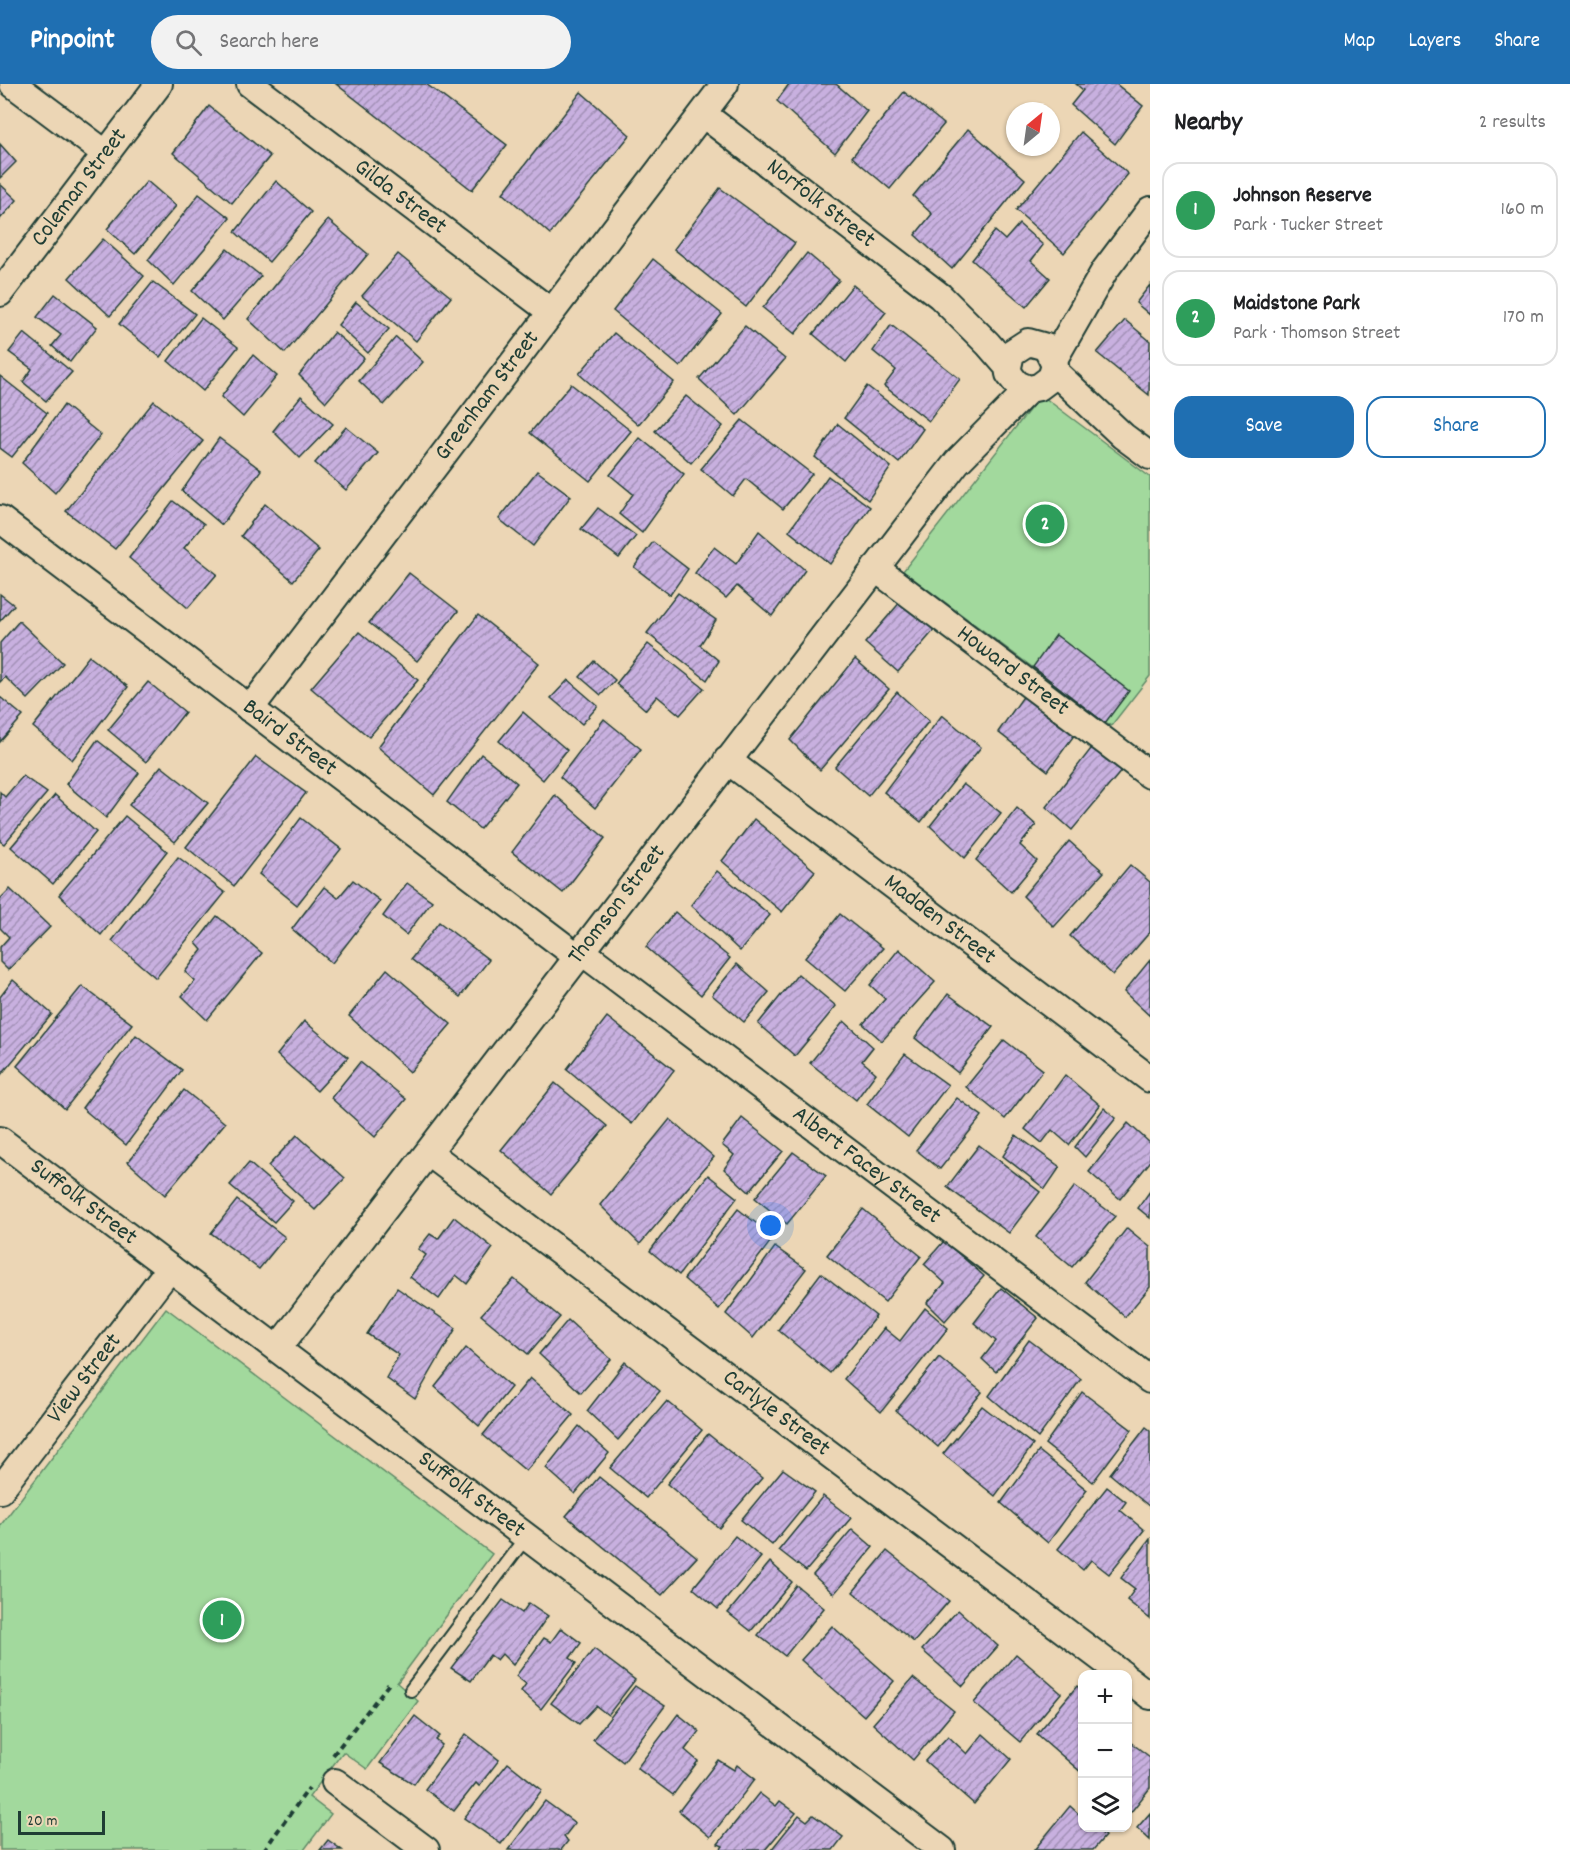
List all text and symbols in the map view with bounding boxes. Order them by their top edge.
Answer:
search box [151,15,571,69]
text: Pinpoint [30,22,115,62]
icon: search [172,26,205,59]
text: Search here [220,27,319,58]
text: Map [1344,27,1375,57]
text: Layers [1408,27,1461,57]
text: Share [1494,27,1540,57]
north arrow [1006,102,1060,156]
text: Nearby [1174,105,1242,142]
text: 2 results [1479,109,1546,137]
street label: Coleman Street [24,121,136,255]
street label: Gilda Street [346,151,454,244]
street label: Norfolk Street [758,151,882,257]
text: Johnson Reserve [1233,181,1372,212]
text: 1 [1193,196,1198,224]
text: 160 m [1501,196,1544,224]
text: Park · Tucker Street [1233,212,1383,240]
text: Maidstone Park [1233,289,1360,320]
text: 2 [1191,304,1200,332]
text: 170 m [1503,304,1544,332]
text: Park · Thomson Street [1233,320,1400,348]
street label: Greenham Street [427,324,549,468]
button: Save [1174,396,1354,458]
button: Share [1366,396,1546,458]
pin: 2 [1026,502,1064,546]
street label: Howard Street [949,618,1076,725]
street label: Baird Street [235,691,344,785]
street label: Thomson Street [560,838,675,972]
street label: Madden Street [876,866,1003,974]
street label: Albert Facey Street [784,1099,948,1233]
street label: Suffolk Street [22,1151,144,1255]
your location [756,1211,785,1240]
street label: View Street [39,1326,131,1431]
street label: Carlyle Street [715,1362,837,1466]
street label: Suffolk Street [410,1443,532,1547]
pin: 1 [202,1598,242,1642]
map controls [1078,1670,1132,1832]
button: + [1078,1670,1132,1724]
button: − [1078,1724,1132,1778]
button: layers [1078,1778,1132,1832]
scale bar [18,1808,105,1836]
text: 20 m [27,1810,57,1833]

